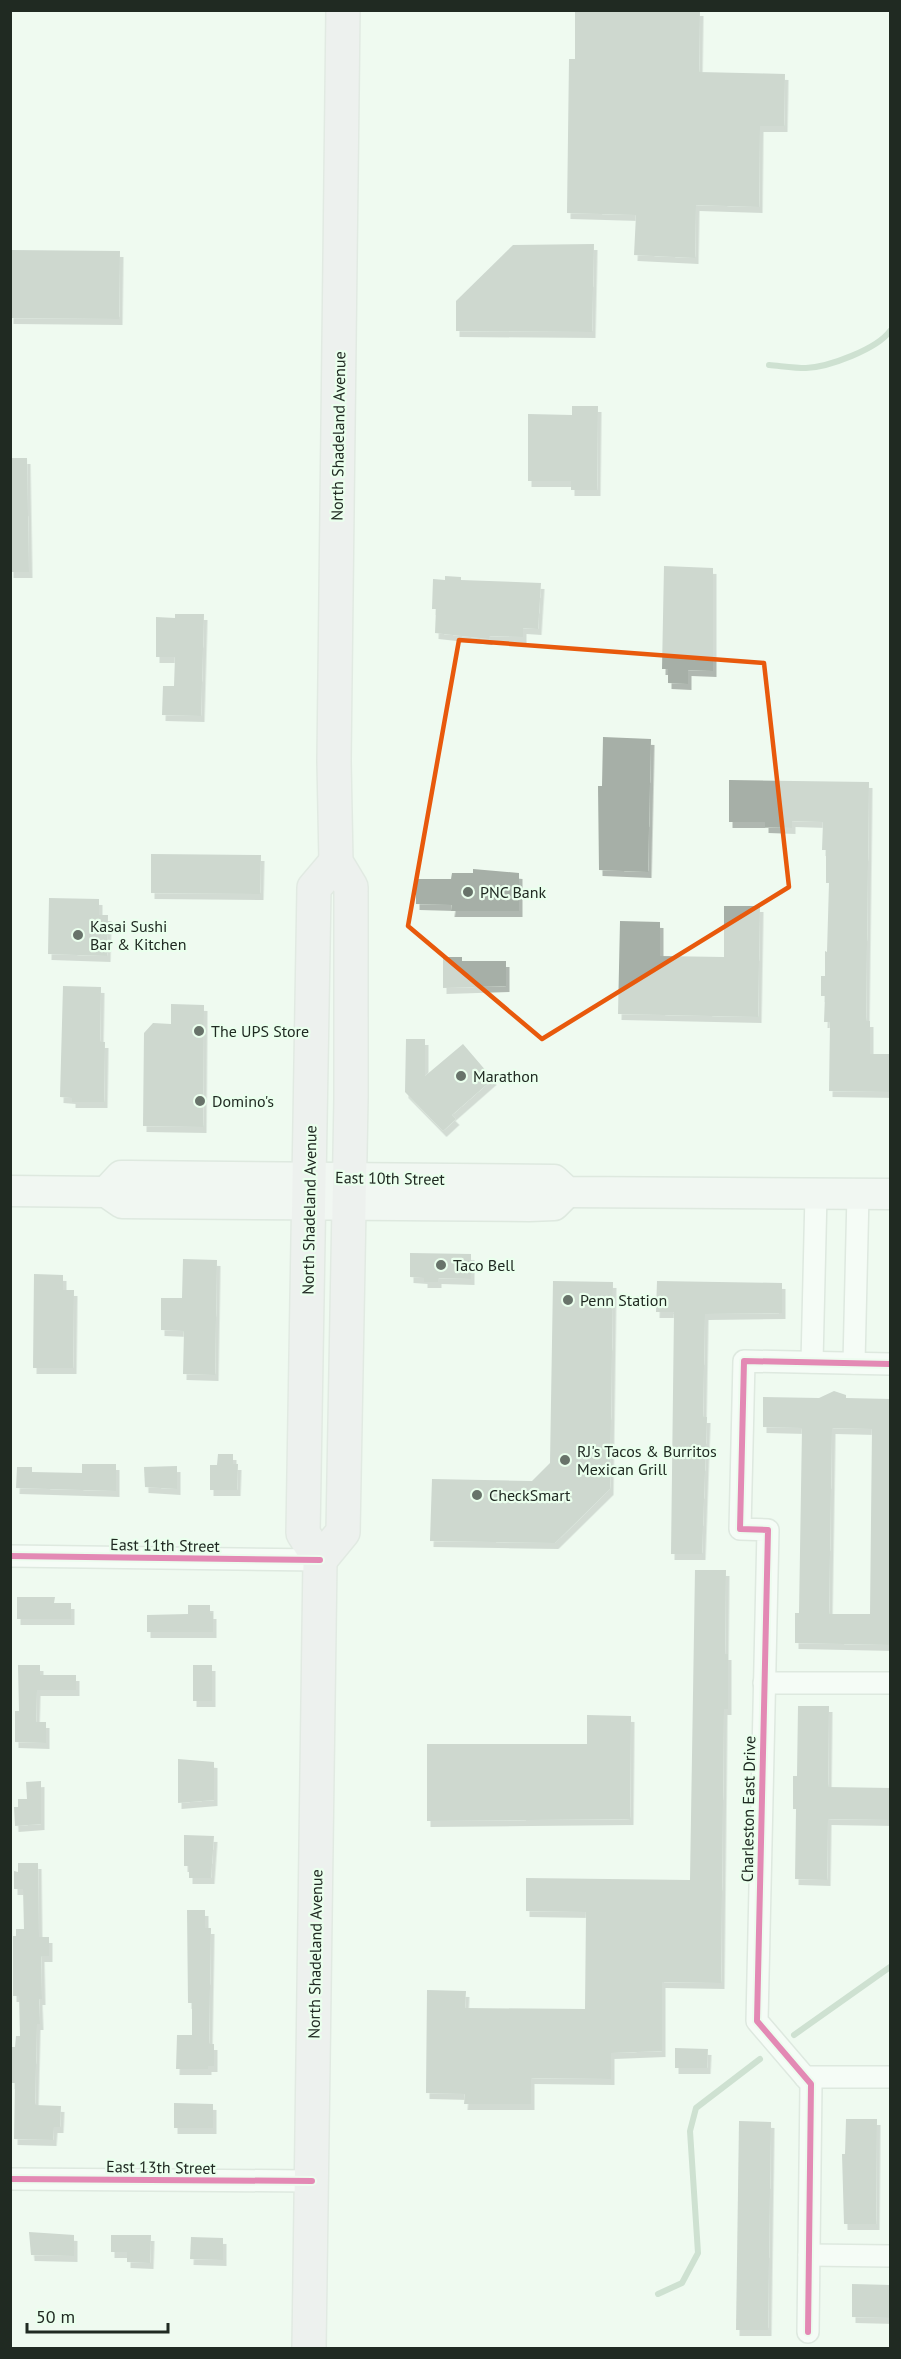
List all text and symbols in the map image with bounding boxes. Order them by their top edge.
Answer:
street label: North Shadeland Avenue [327,351,349,521]
place label: PNC Bank [480,882,547,902]
marker: PNC Bank [461,885,475,899]
place label: Kasai Sushi Bar & Kitchen [90,916,186,954]
marker: Kasai Sushi Bar & Kitchen [71,928,85,942]
place label: The UPS Store [211,1021,309,1041]
marker: The UPS Store [192,1024,206,1038]
place label: Marathon [473,1066,538,1086]
marker: Marathon [454,1069,468,1083]
place label: Domino's [212,1091,274,1111]
marker: Domino's [193,1094,207,1108]
street label: North Shadeland Avenue [298,1125,320,1295]
street label: East 10th Street [335,1167,446,1189]
place label: Taco Bell [453,1255,515,1275]
marker: Taco Bell [434,1258,448,1272]
place label: Penn Station [580,1290,667,1310]
marker: Penn Station [561,1293,575,1307]
place label: RJ's Tacos & Burritos Mexican Grill [577,1441,717,1479]
marker: RJ's Tacos & Burritos Mexican Grill [558,1453,572,1467]
place label: CheckSmart [489,1485,571,1505]
marker: CheckSmart [470,1488,484,1502]
street label: East 11th Street [110,1534,221,1556]
street label: Charleston East Drive [737,1736,759,1882]
street label: North Shadeland Avenue [304,1869,326,2039]
street label: East 13th Street [106,2156,217,2178]
scale bar [27,2296,168,2334]
text: 50 m [36,2305,75,2328]

